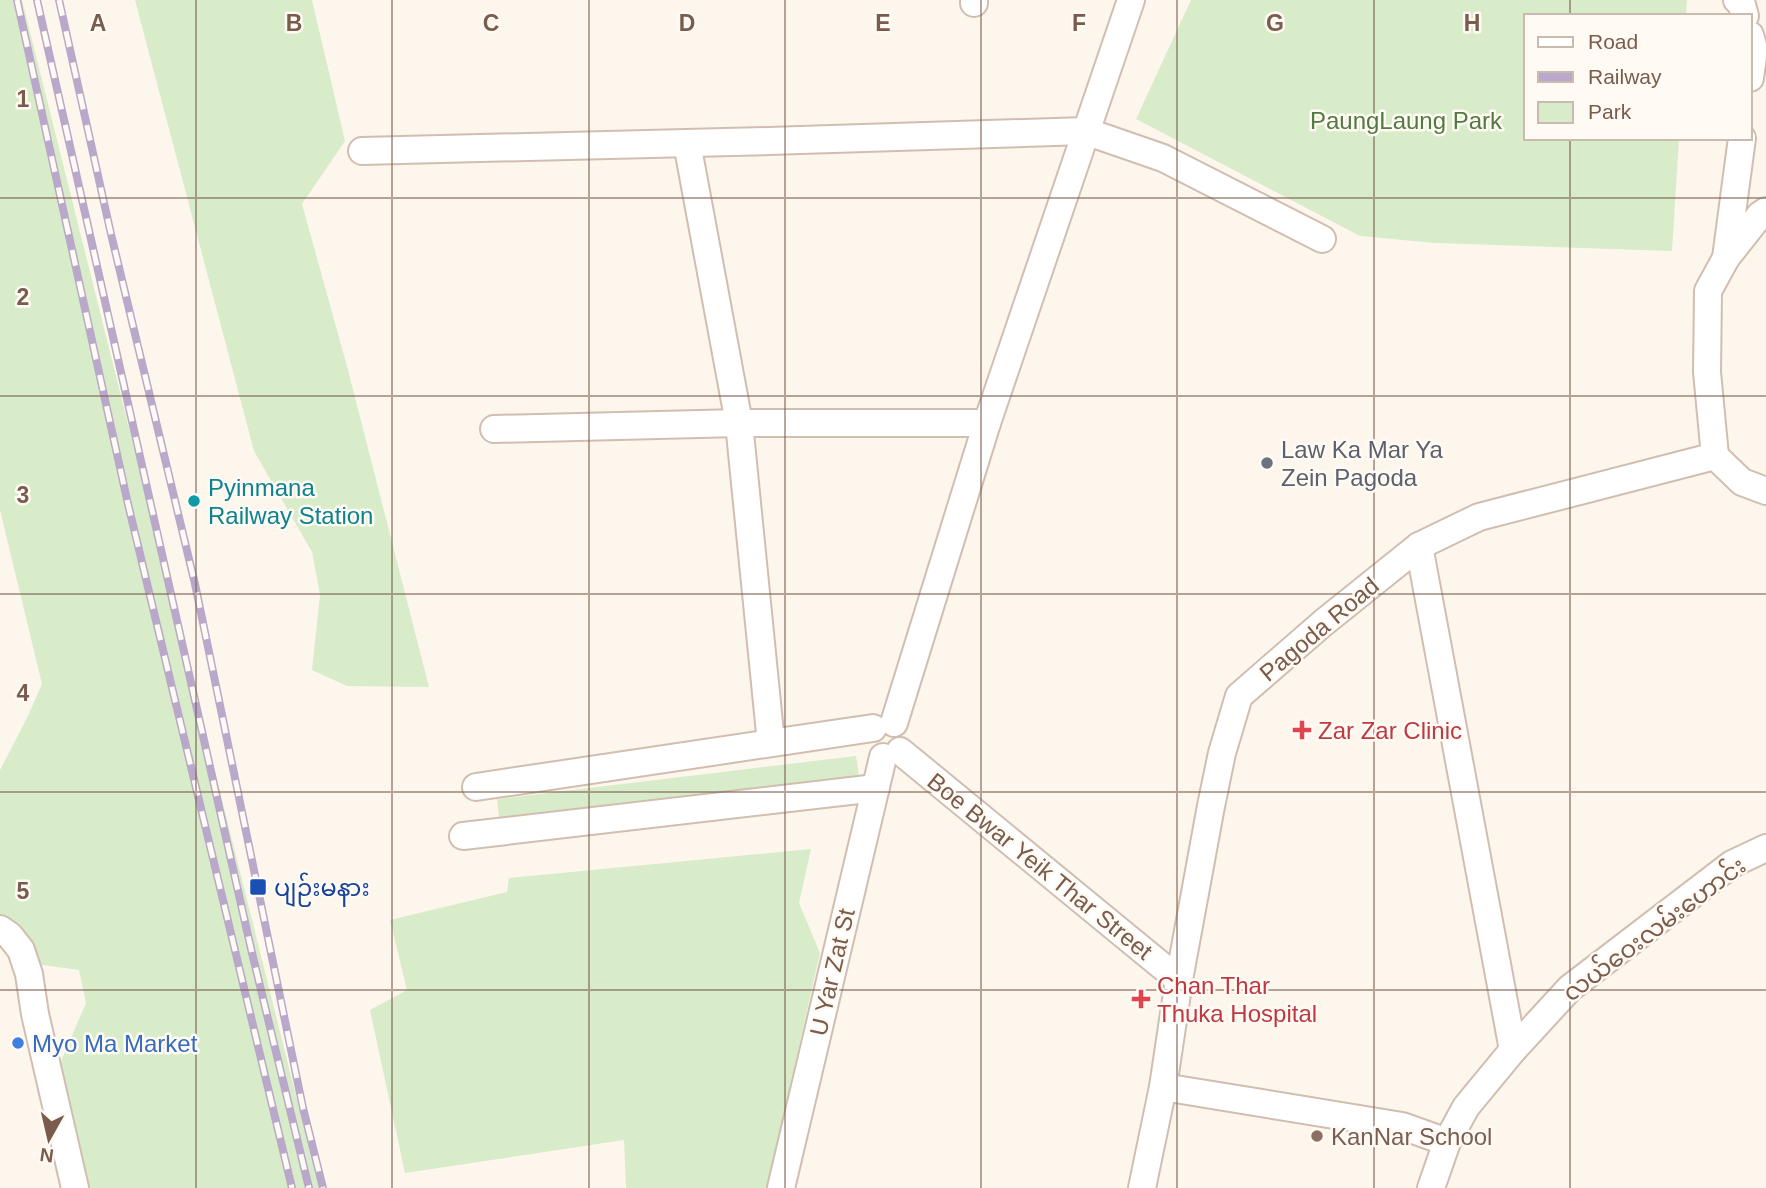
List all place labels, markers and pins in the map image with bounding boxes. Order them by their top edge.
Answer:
place label: Law Ka Mar Ya Zein Pagoda [1281,436,1444,491]
marker: Law Ka Mar Ya Zein Pagoda [1259,455,1275,471]
place label: Pyinmana Railway Station [208,474,373,529]
marker: Pyinmana Railway Station [186,493,202,509]
place label: Zar Zar Clinic [1318,717,1462,744]
marker: Zar Zar Clinic [1292,720,1312,740]
place label: ပျဉ်းမနား [274,872,370,907]
marker: ပျဉ်းမနား [248,877,268,897]
place label: Chan Thar Thuka Hospital [1157,972,1317,1027]
marker: Chan Thar Thuka Hospital [1131,989,1151,1009]
place label: Myo Ma Market [32,1030,198,1057]
marker: Myo Ma Market [10,1035,26,1051]
place label: KanNar School [1331,1123,1492,1150]
marker: KanNar School [1309,1128,1325,1144]

